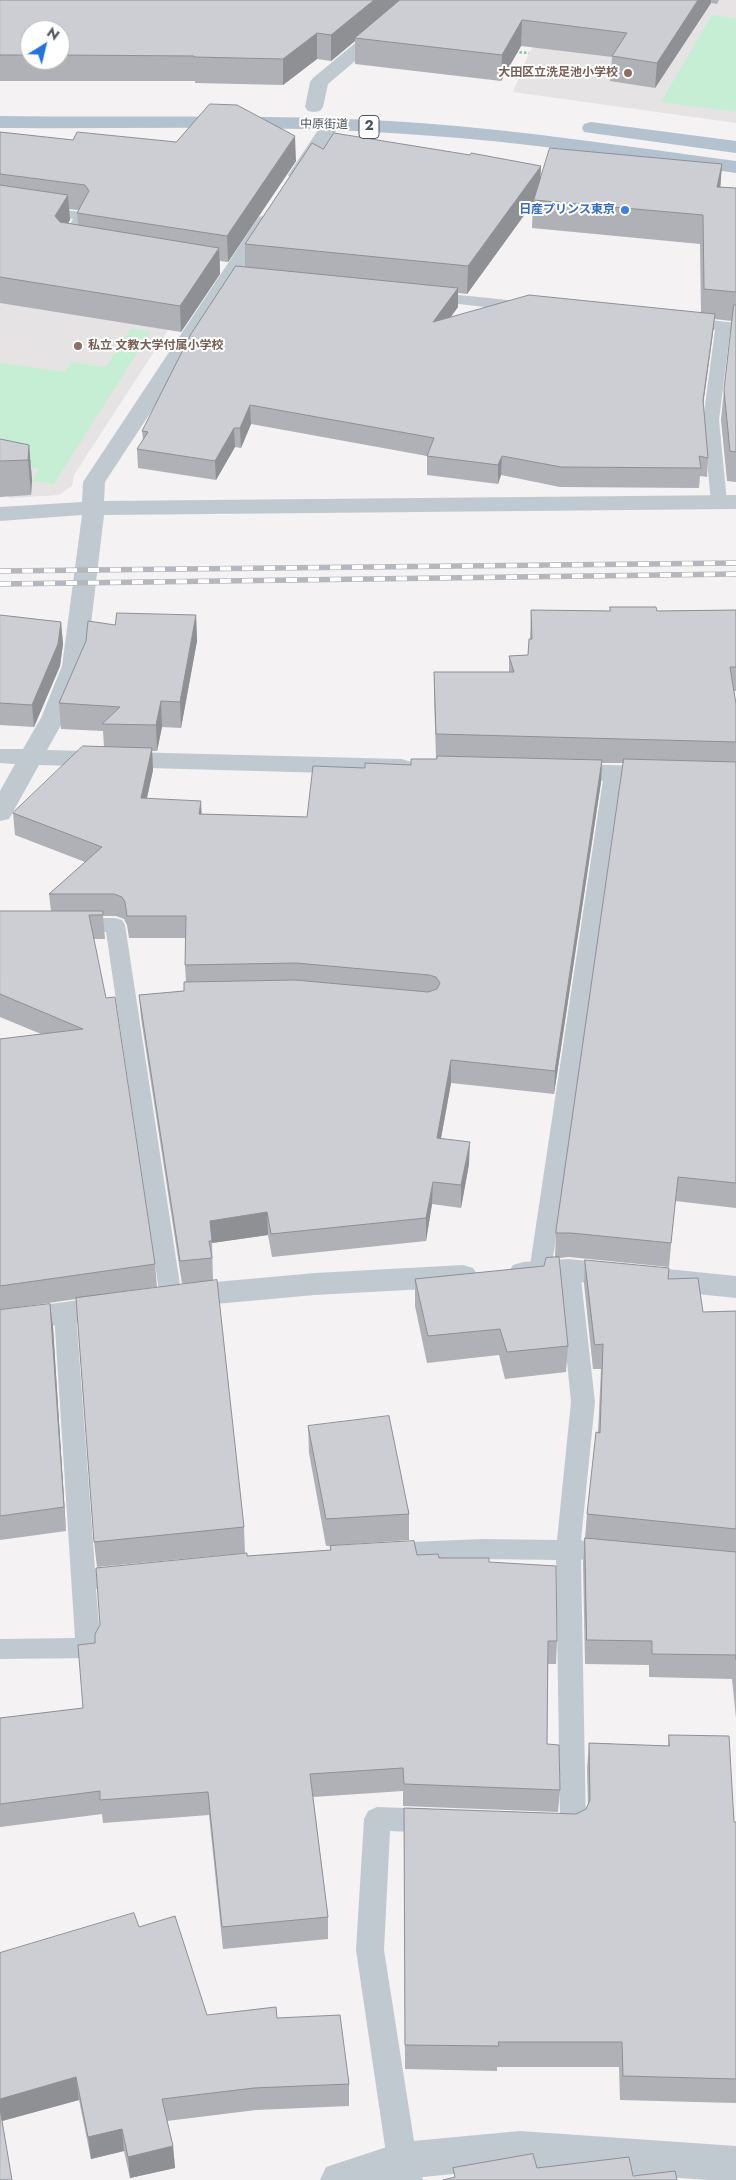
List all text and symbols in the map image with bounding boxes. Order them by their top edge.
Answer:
north arrow [20,20,70,70]
text: N [43,22,64,45]
place label: 大田区立洗足池小学校 [498,66,618,80]
marker: 大田区立洗足池小学校 [622,67,634,79]
road number: 2 [359,115,379,138]
street label: 中原街道 [300,117,348,133]
place label: 日産プリンス東京 [519,203,615,217]
marker: 日産プリンス東京 [619,204,631,216]
place label: 私立 文教大学付属小学校 [88,339,224,353]
marker: 私立 文教大学付属小学校 [72,340,84,352]

